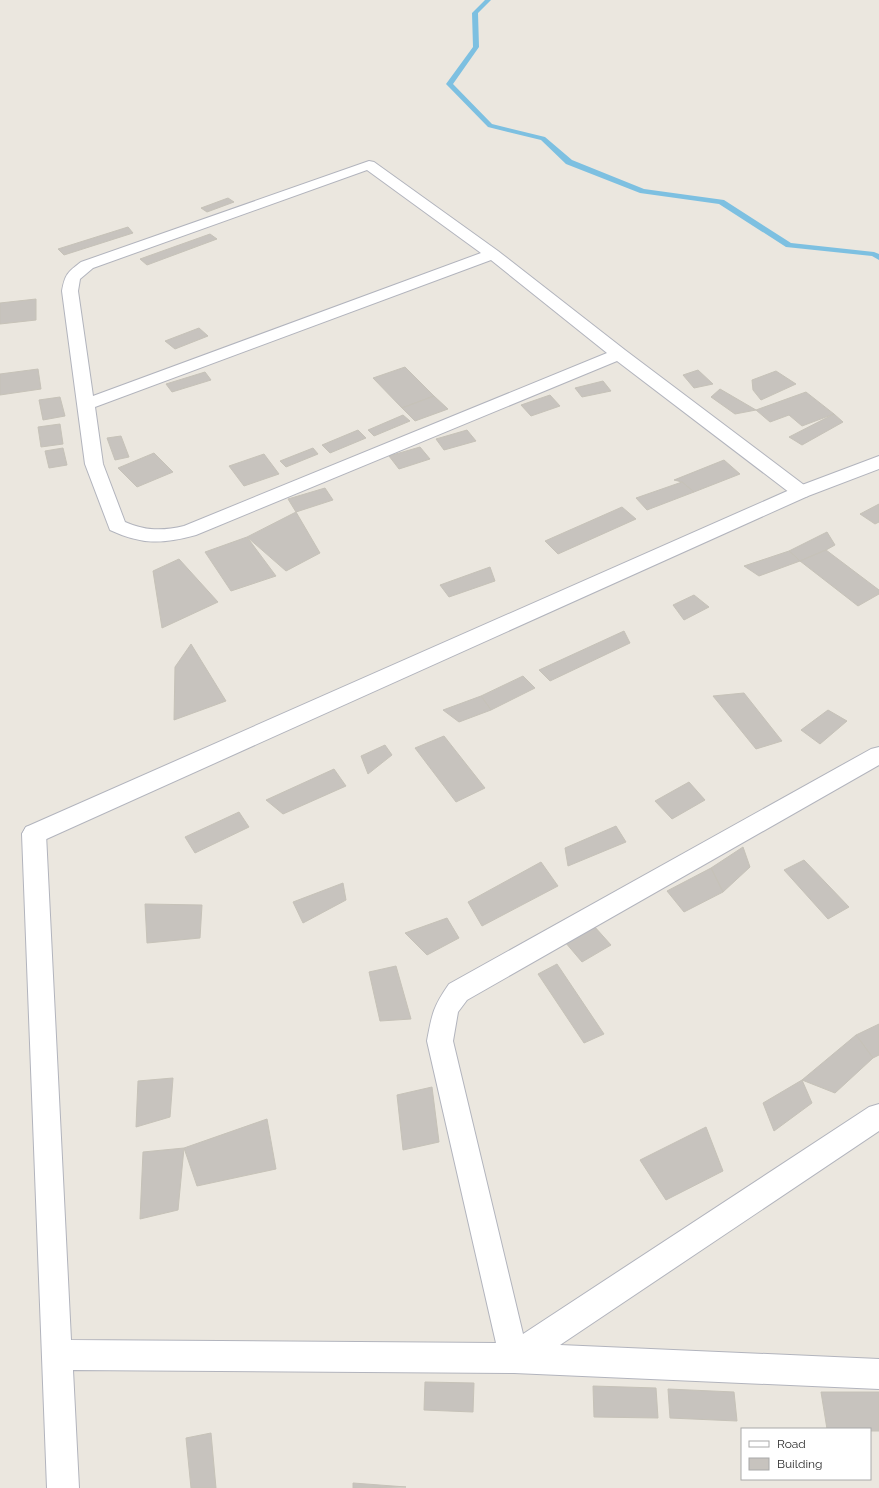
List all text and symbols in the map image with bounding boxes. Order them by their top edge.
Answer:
legend [741,1428,871,1480]
text: Road [777,1437,806,1451]
text: Building [777,1457,823,1471]

